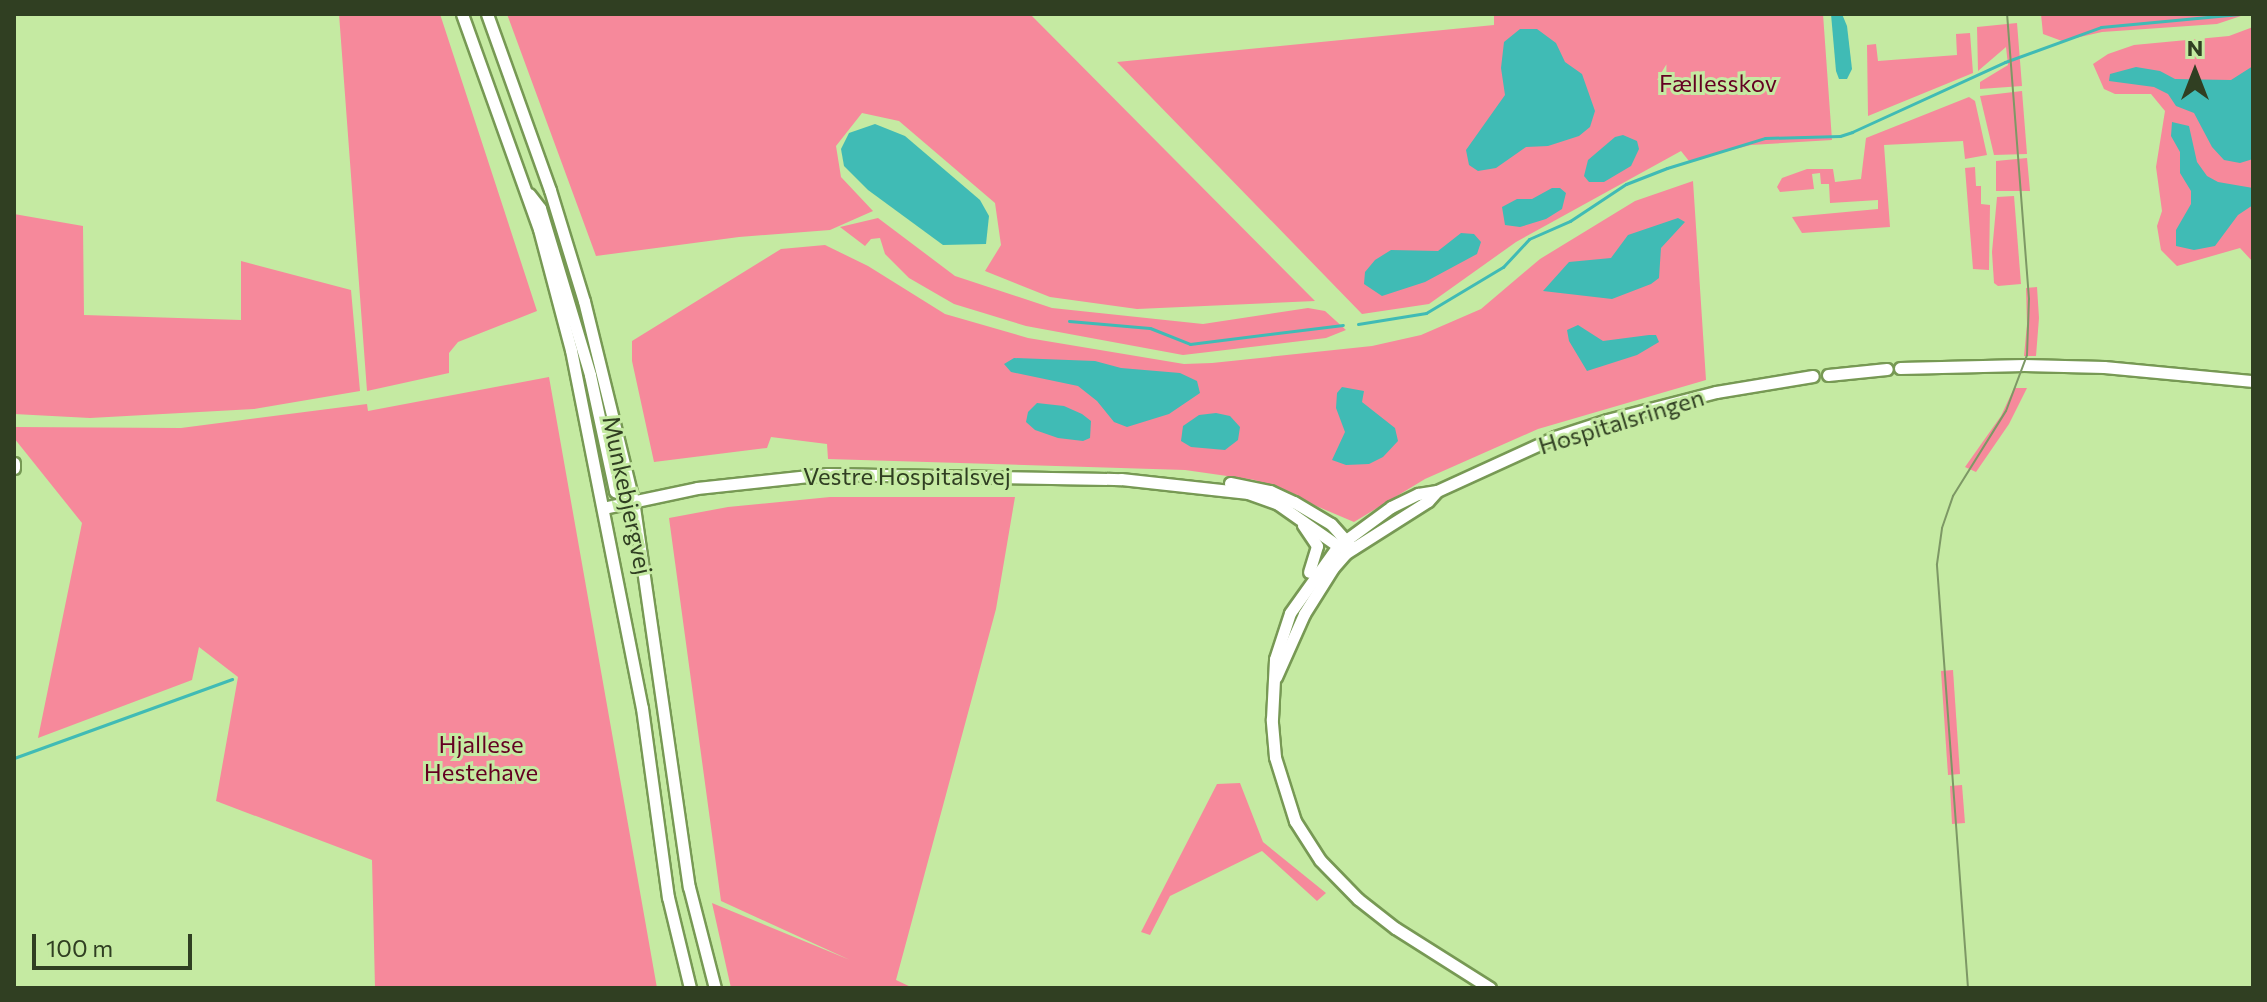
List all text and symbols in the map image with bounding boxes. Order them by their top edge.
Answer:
north arrow [2155,32,2235,112]
text: N [2187,34,2203,61]
park label: Fællesskov [1659,69,1777,97]
street label: Hospitalsringen [1535,382,1707,460]
street label: Munkebjergvej [597,413,659,577]
street label: Vestre Hospitalsvej [803,462,1011,490]
park label: Hjallese Hestehave [424,730,538,786]
scale bar [36,918,196,968]
text: 100 m [46,933,113,962]

